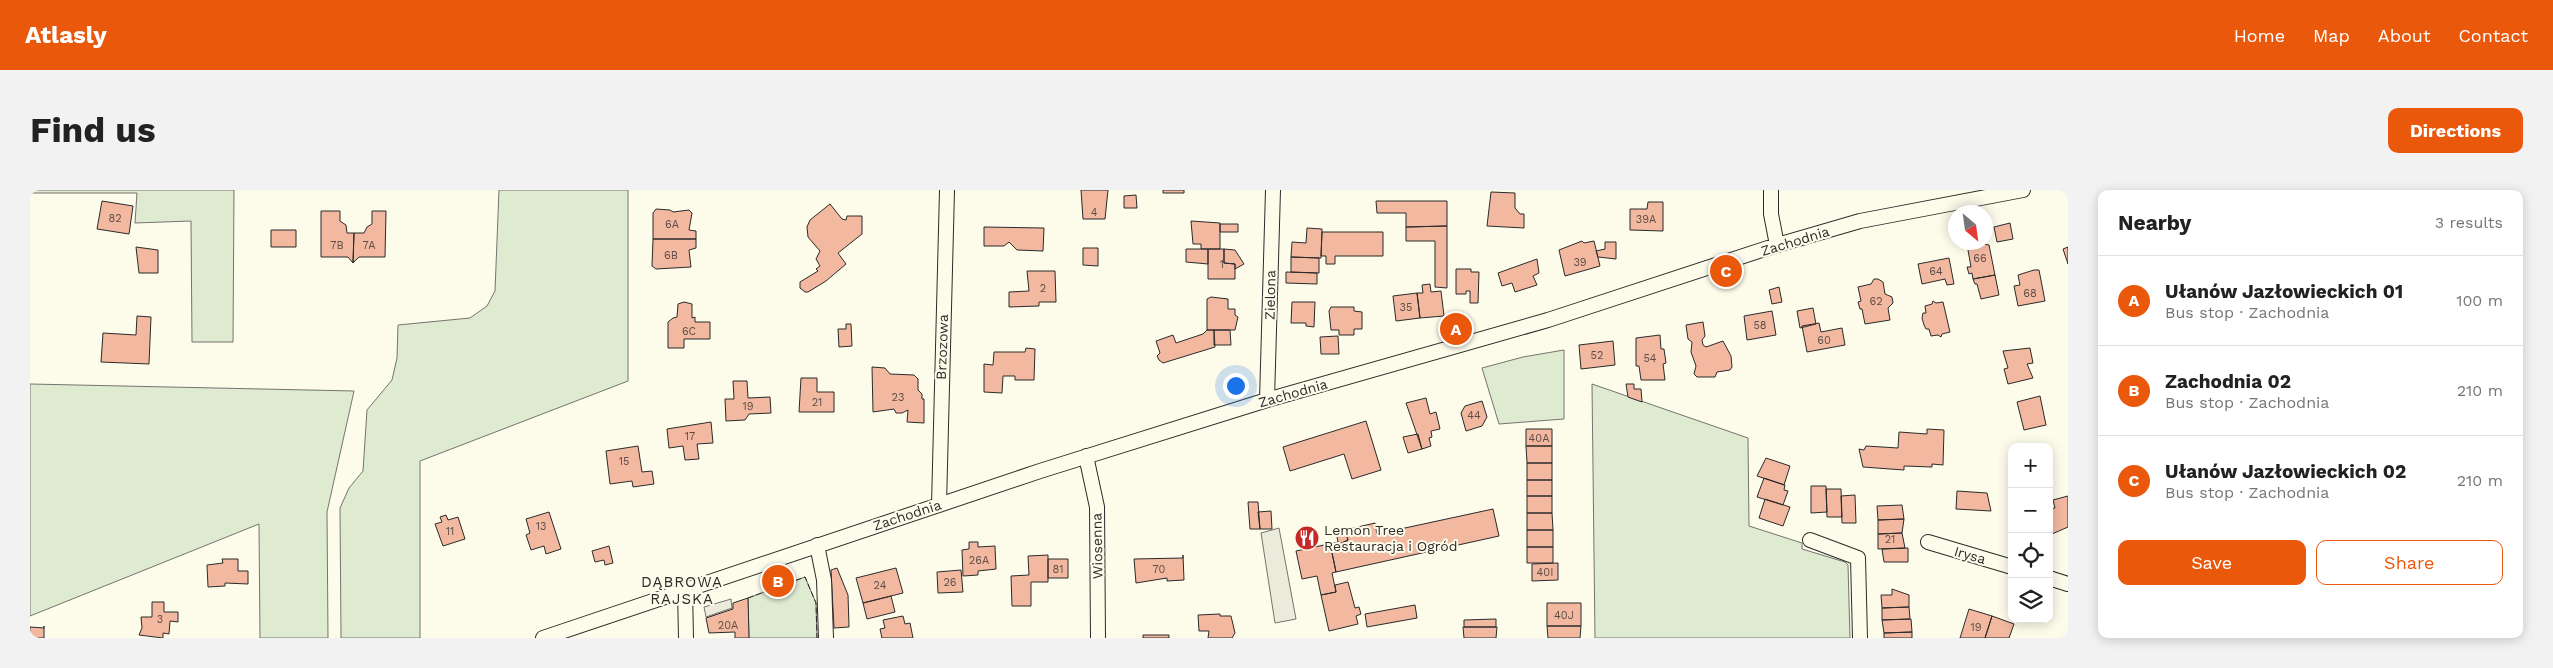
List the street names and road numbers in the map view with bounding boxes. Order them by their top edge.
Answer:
street label: Zachodnia [1759,223,1831,259]
street label: Zielona [1262,270,1278,320]
street label: Brzozowa [933,314,951,380]
street label: Zachodnia [1257,376,1329,410]
street label: Zachodnia [871,496,943,534]
street label: Wiosenna [1088,513,1106,579]
street label: Irysa [1952,543,1988,567]

